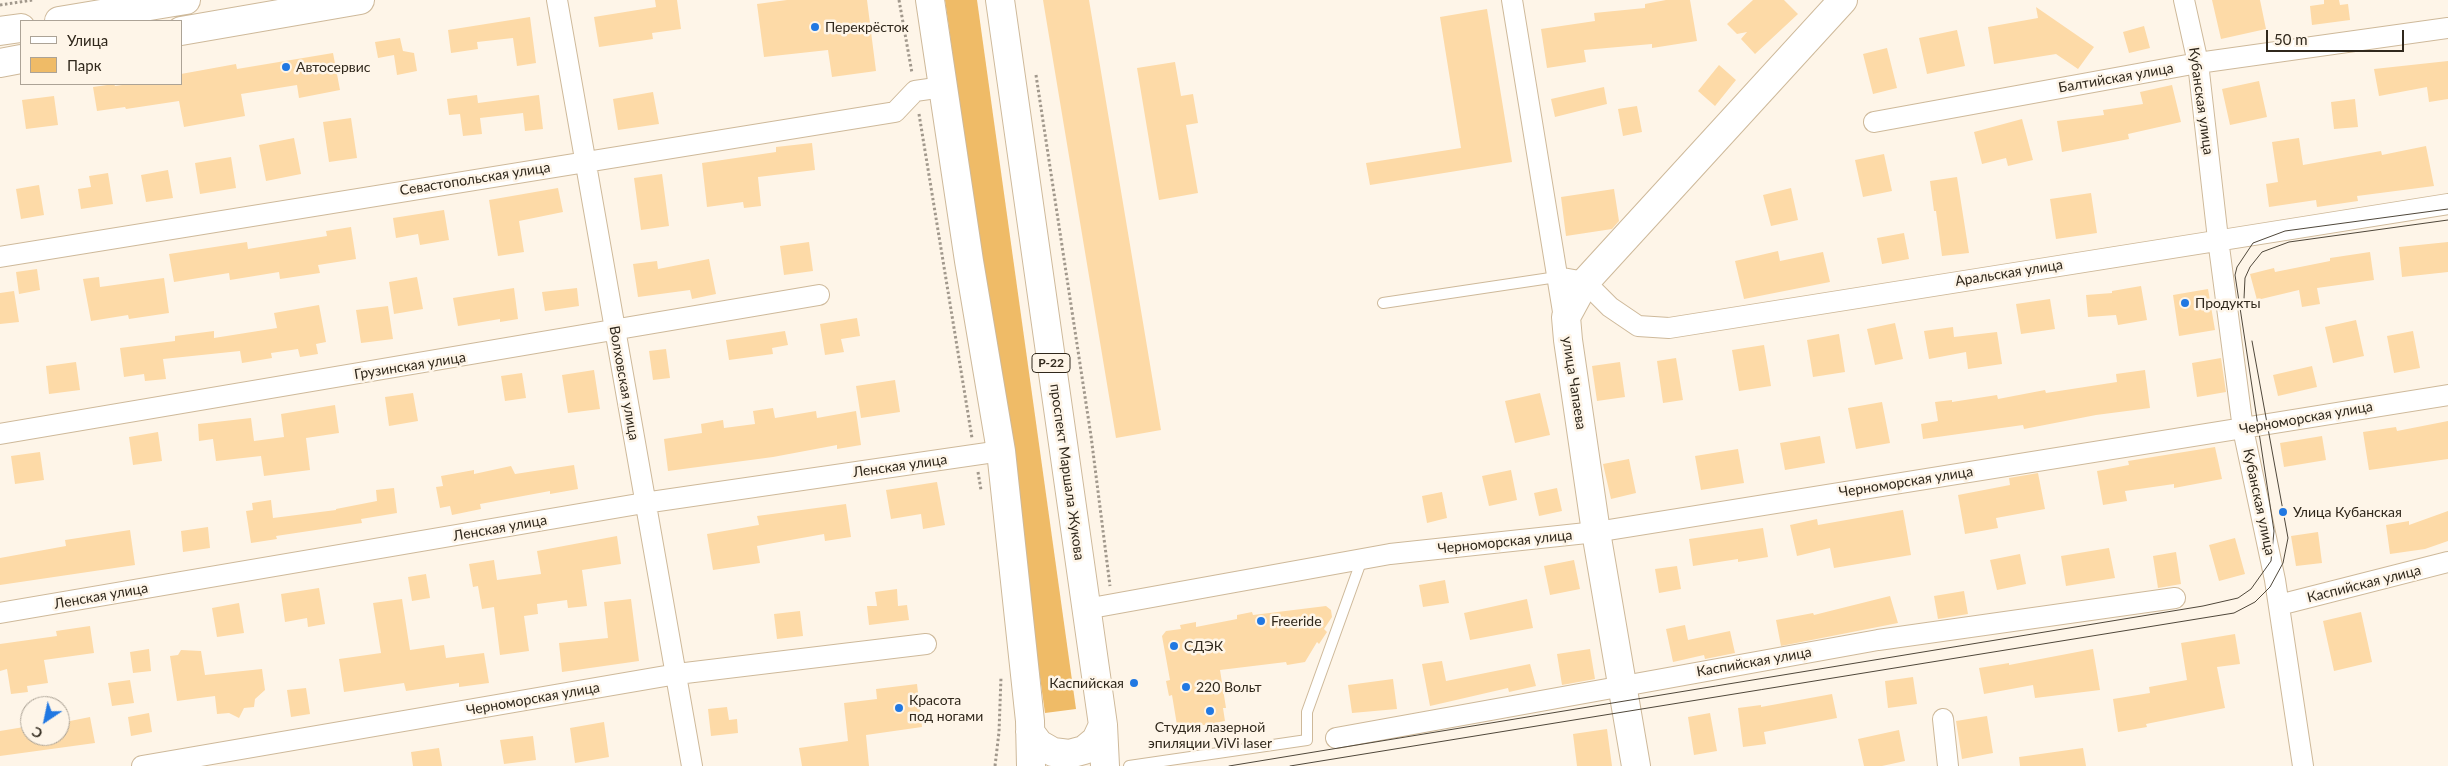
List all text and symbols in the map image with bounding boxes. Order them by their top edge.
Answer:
place label: Перекрёсток [825,19,909,35]
legend [20,20,182,85]
scale bar [2268,20,2406,52]
marker: Перекрёсток [809,21,821,33]
text: 50 m [2274,30,2308,48]
text: Улица [67,31,108,49]
street label: Кубанская улица [2185,46,2217,156]
text: Парк [67,56,101,74]
place label: Автосервис [296,59,370,75]
street label: Балтийская улица [2057,60,2175,96]
marker: Автосервис [280,61,292,73]
street label: Севастопольская улица [399,159,551,199]
street label: Аральская улица [1954,256,2064,290]
place label: Продукты [2195,295,2261,311]
marker: Продукты [2179,297,2191,309]
street label: Волховская улица [606,324,642,442]
street label: улица Чапаева [1558,335,1590,431]
street label: Грузинская улица [353,349,467,383]
road number: Р-22 [1032,353,1070,372]
street label: проспект Маршала Жукова [1046,383,1088,561]
street label: Черноморская улица [2238,398,2374,438]
street label: Кубанская улица [2240,447,2278,557]
street label: Ленская улица [852,451,948,481]
street label: Черноморская улица [1838,463,1974,501]
place label: Улица Кубанская [2293,504,2402,520]
marker: Улица Кубанская [2277,506,2289,518]
street label: Ленская улица [452,511,548,545]
street label: Черноморская улица [1437,527,1573,557]
street label: Каспийская улица [2305,562,2423,606]
street label: Ленская улица [53,579,149,613]
place label: Freeride [1271,613,1322,629]
marker: Freeride [1255,615,1267,627]
place label: СДЭК [1184,638,1223,654]
marker: СДЭК [1168,640,1180,652]
street label: Каспийская улица [1695,644,1813,680]
place label: Каспийская [1049,675,1124,691]
marker: Каспийская [1128,677,1140,689]
street label: Черноморская улица [465,679,601,719]
place label: 220 Вольт [1196,679,1262,695]
marker: 220 Вольт [1180,681,1192,693]
place label: Красота под ногами [909,692,983,724]
north arrow [20,696,70,746]
marker: Красота под ногами [893,702,905,714]
marker: Студия лазерной эпиляции ViVi laser [1204,705,1216,717]
place label: Студия лазерной эпиляции ViVi laser [1148,719,1272,752]
text: С [28,723,45,743]

